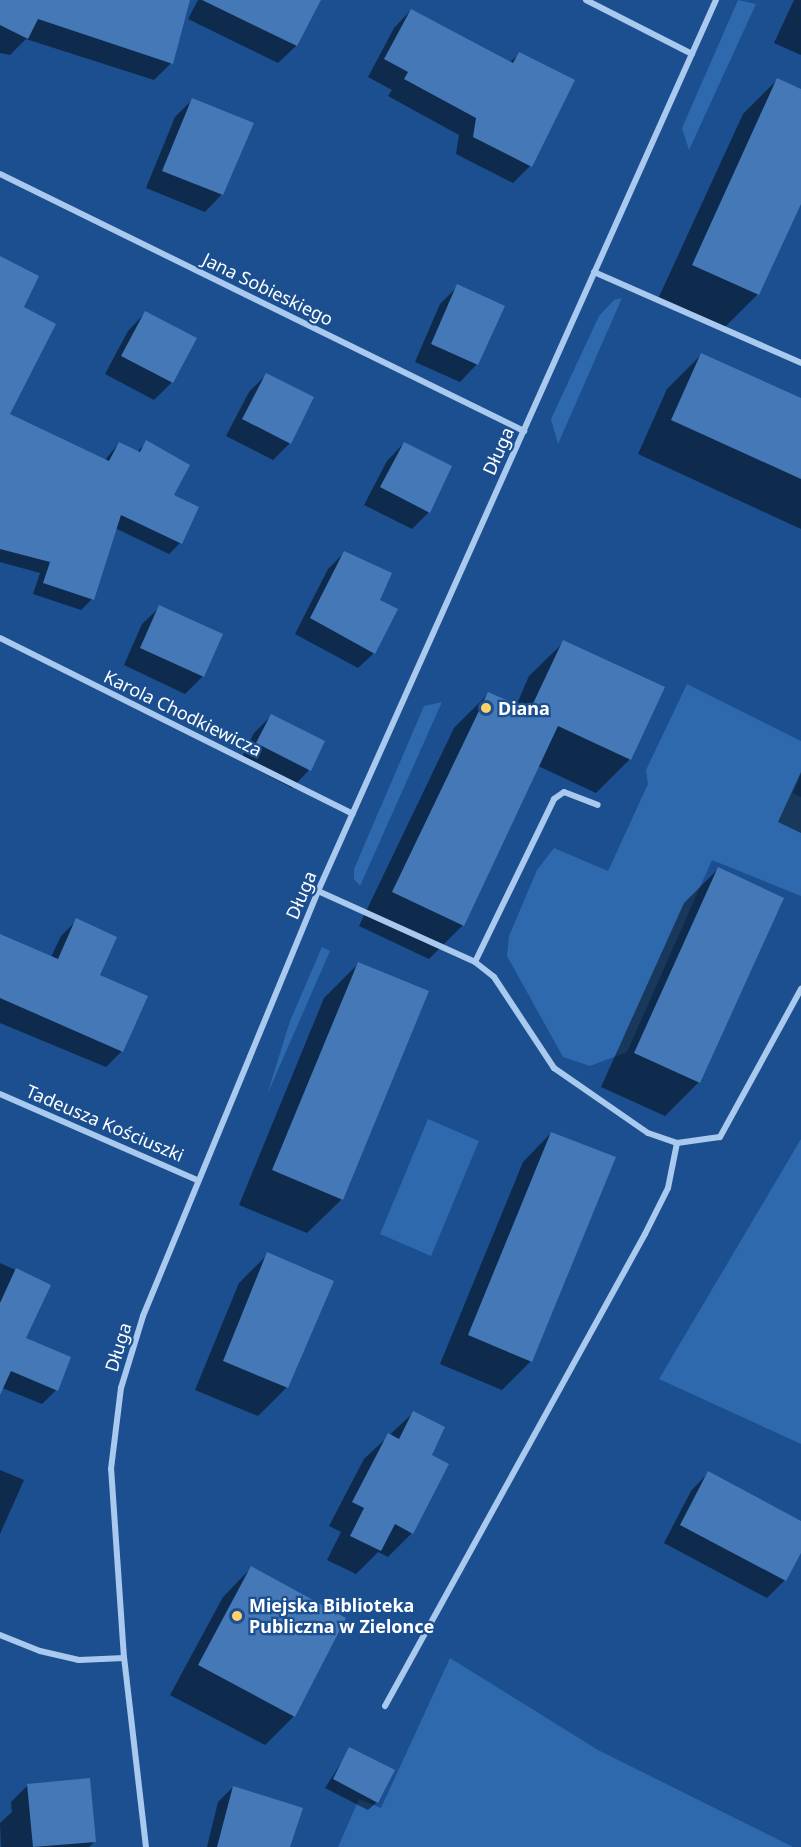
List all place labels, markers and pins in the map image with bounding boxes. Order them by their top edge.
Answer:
place label: Diana [498,697,550,719]
marker: Diana [479,701,493,715]
place label: Miejska Biblioteka Publiczna w Zielonce [249,1595,434,1638]
marker: Miejska Biblioteka Publiczna w Zielonce [230,1609,244,1623]

